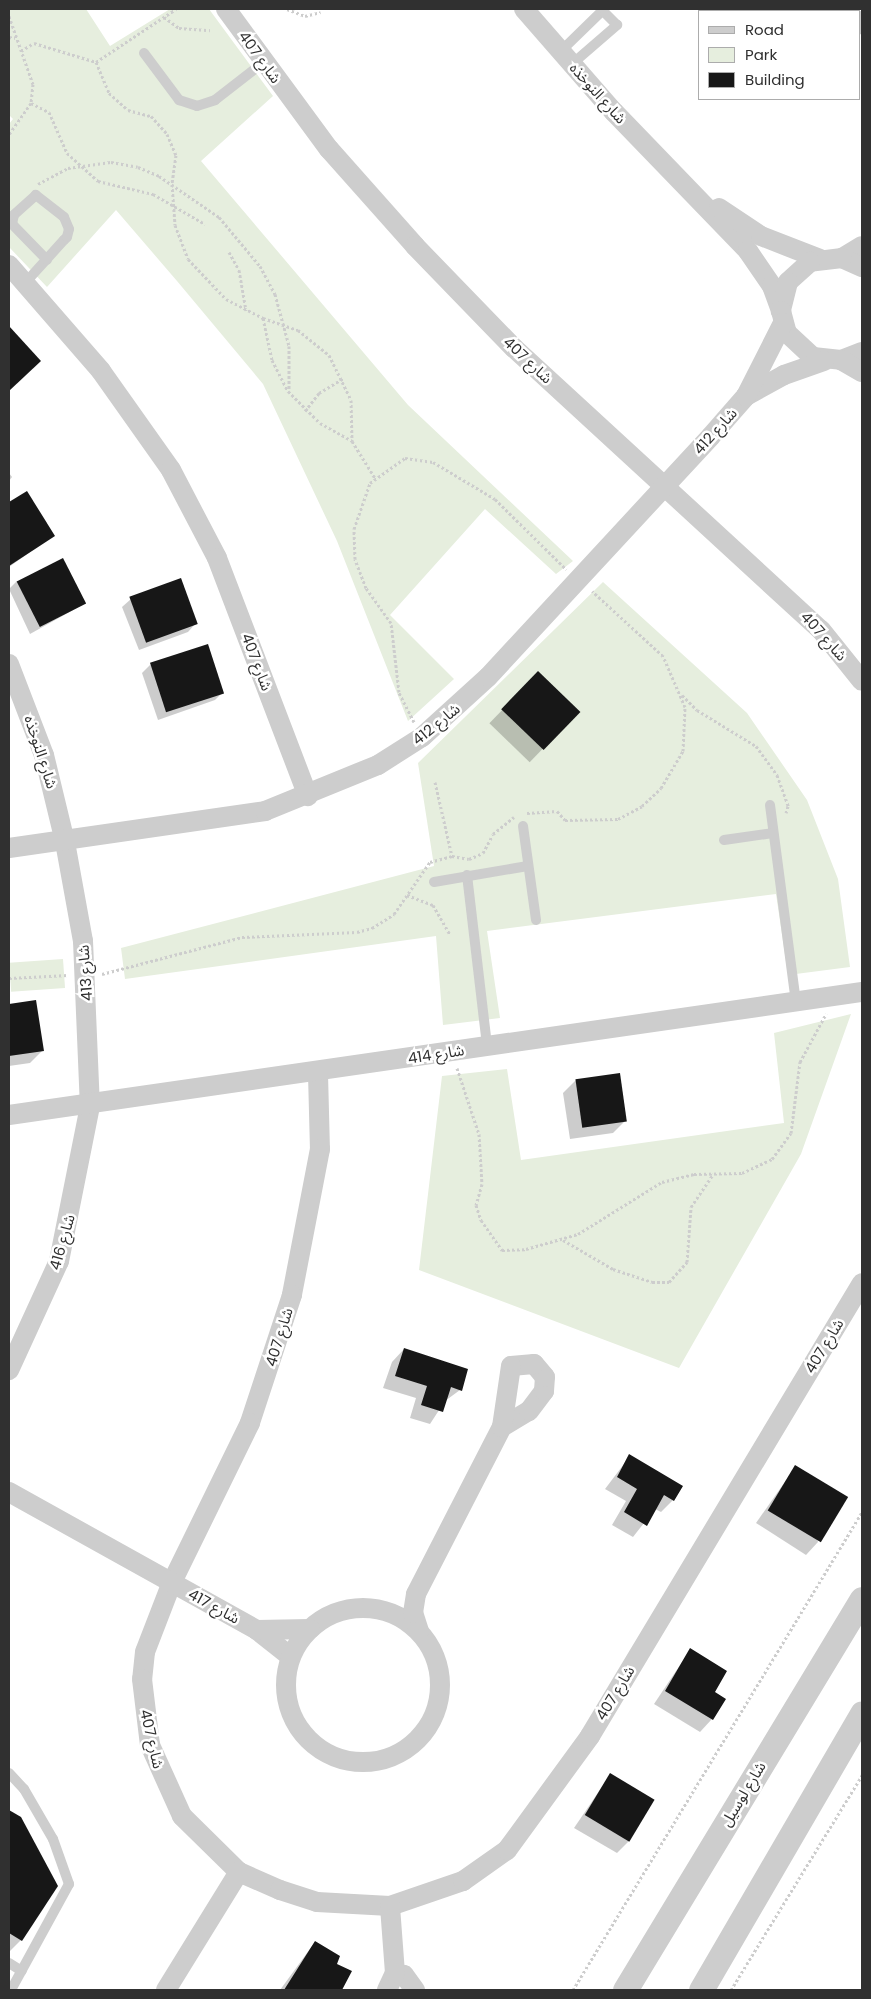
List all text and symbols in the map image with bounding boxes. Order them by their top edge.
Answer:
legend [698,10,861,100]
text: Road [745,19,784,40]
street label: شارع 407 [235,27,285,87]
text: Park [745,44,777,65]
street label: شارع النوخذه [566,59,630,127]
text: Building [745,69,805,90]
street label: شارع 407 [500,333,556,387]
street label: شارع 412 [690,404,740,458]
street label: شارع 407 [797,608,851,664]
street label: شارع 407 [238,631,276,693]
street label: شارع 412 [409,699,463,749]
street label: شارع النوخذه [21,713,61,791]
street label: شارع 413 [74,944,96,1002]
street label: شارع 414 [406,1041,466,1067]
street label: شارع 416 [45,1212,79,1272]
street label: شارع 407 [262,1306,296,1368]
street label: شارع 407 [801,1316,847,1376]
street label: شارع 417 [185,1585,243,1627]
street label: شارع 407 [592,1663,638,1723]
street label: شارع 407 [136,1708,168,1770]
street label: شارع لوسيل [717,1758,769,1830]

